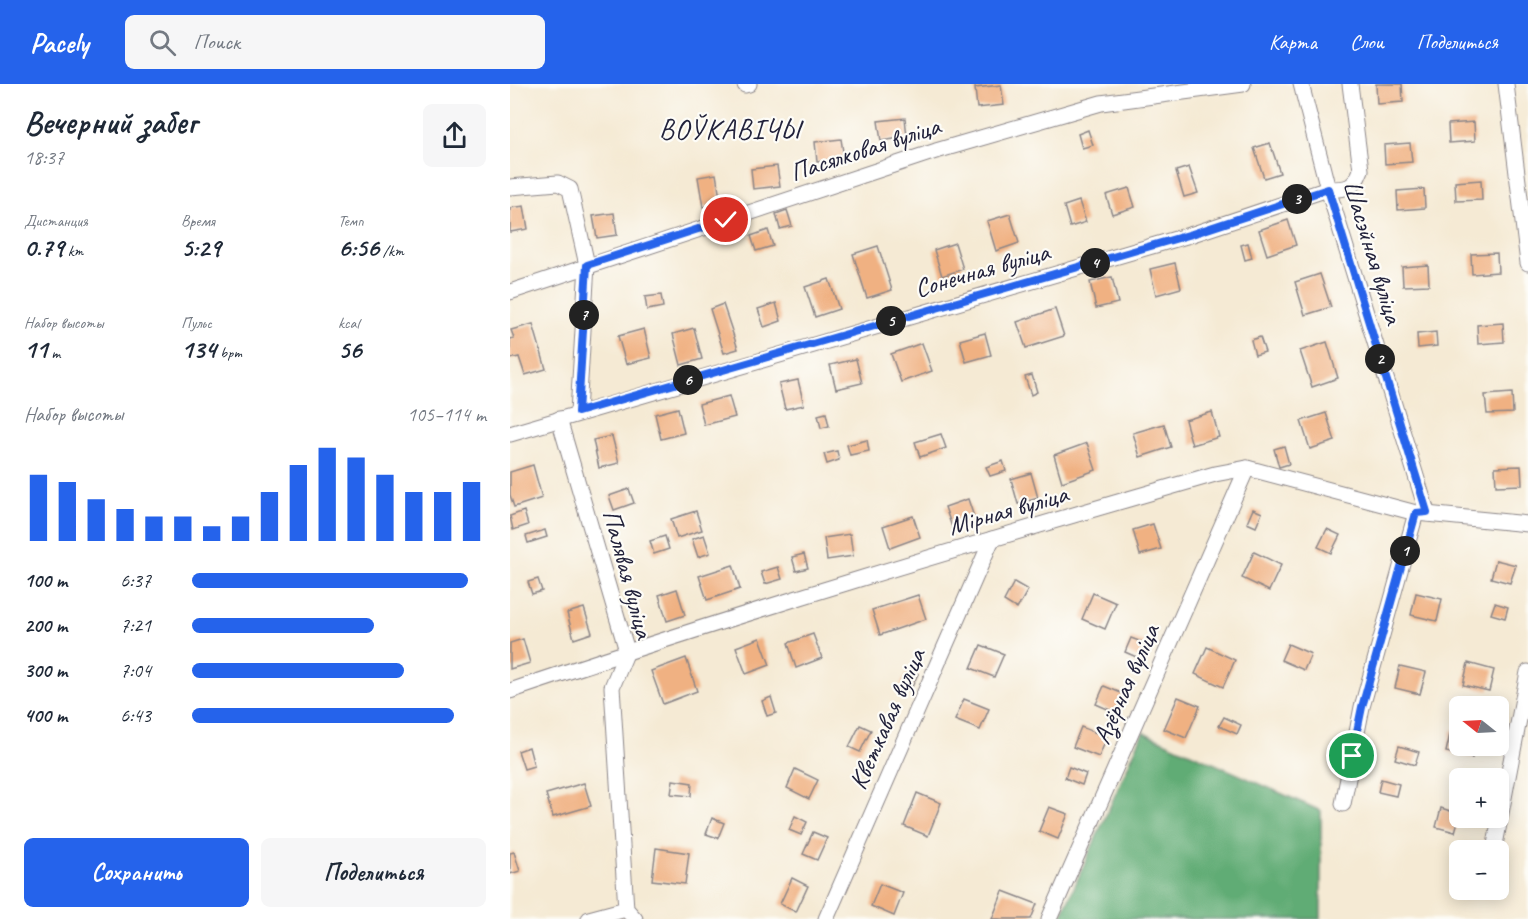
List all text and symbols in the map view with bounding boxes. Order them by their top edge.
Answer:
search box [125,15,545,69]
text: Pacely [30,25,89,60]
icon: search [146,26,179,59]
text: Поиск [194,28,240,56]
text: Карта [1269,29,1317,55]
text: Слои [1350,29,1384,55]
text: Поделиться [1417,29,1498,55]
text: Вечерний забег [24,101,197,143]
button: share [423,104,486,167]
street label: Пасялковая вуліца [786,109,946,189]
district label: ВОЎКАВІЧЫ [659,112,804,147]
text: 18:37 [24,145,64,170]
street label: Шасэйная вуліца [1335,176,1411,329]
pin: 3 [1282,184,1312,214]
text: 3 [1293,189,1301,209]
pin [700,194,751,245]
icon: check [709,203,742,236]
text: Дистанция [24,211,88,231]
text: Время [181,211,215,231]
text: Темп [338,211,364,231]
text: 0.79 [24,231,64,264]
text: 5:29 [181,231,221,264]
text: 6:56 [338,231,379,264]
street label: Сонечная вуліца [911,235,1055,305]
text: km [64,241,83,261]
text: /km [379,241,404,261]
pin: 4 [1080,248,1110,278]
text: 4 [1091,253,1099,273]
pin: 7 [569,300,599,330]
text: 7 [580,305,588,325]
pin: 5 [876,306,906,336]
text: 5 [888,311,894,331]
text: Набор высоты [24,313,103,333]
text: Пульс [181,313,212,333]
text: kcal [338,313,359,333]
text: 11 [24,333,47,366]
text: 134 [181,333,216,366]
text: 56 [338,333,362,366]
text: m [47,343,60,363]
text: bpm [216,343,242,363]
pin: 2 [1365,344,1395,374]
text: 2 [1376,349,1384,369]
pin: 6 [673,365,703,395]
text: 6 [684,370,692,390]
text: Набор высоты [24,402,123,427]
text: 105–114 m [407,402,486,427]
street label: Мірная вуліца [944,477,1073,543]
street label: Палявая вуліца [595,506,661,644]
pin: 1 [1390,536,1420,566]
text: 1 [1401,541,1409,561]
text: 100 m [24,568,67,593]
text: 6:37 [120,568,151,593]
text: 200 m [24,613,67,638]
text: 7:21 [120,613,151,638]
street label: Азёрная вуліца [1085,618,1169,749]
street label: Кветкавая вуліца [841,642,933,795]
text: 300 m [24,658,67,683]
text: 7:04 [120,658,151,683]
north arrow [1449,696,1509,756]
map controls [1449,696,1509,900]
text: 400 m [24,703,67,728]
text: 6:43 [120,703,151,728]
pin [1326,730,1377,781]
icon: arrive [1335,739,1368,772]
button: + [1449,768,1509,828]
button: Сохранить [24,838,249,907]
button: Поделиться [261,838,486,907]
button: − [1449,840,1509,900]

